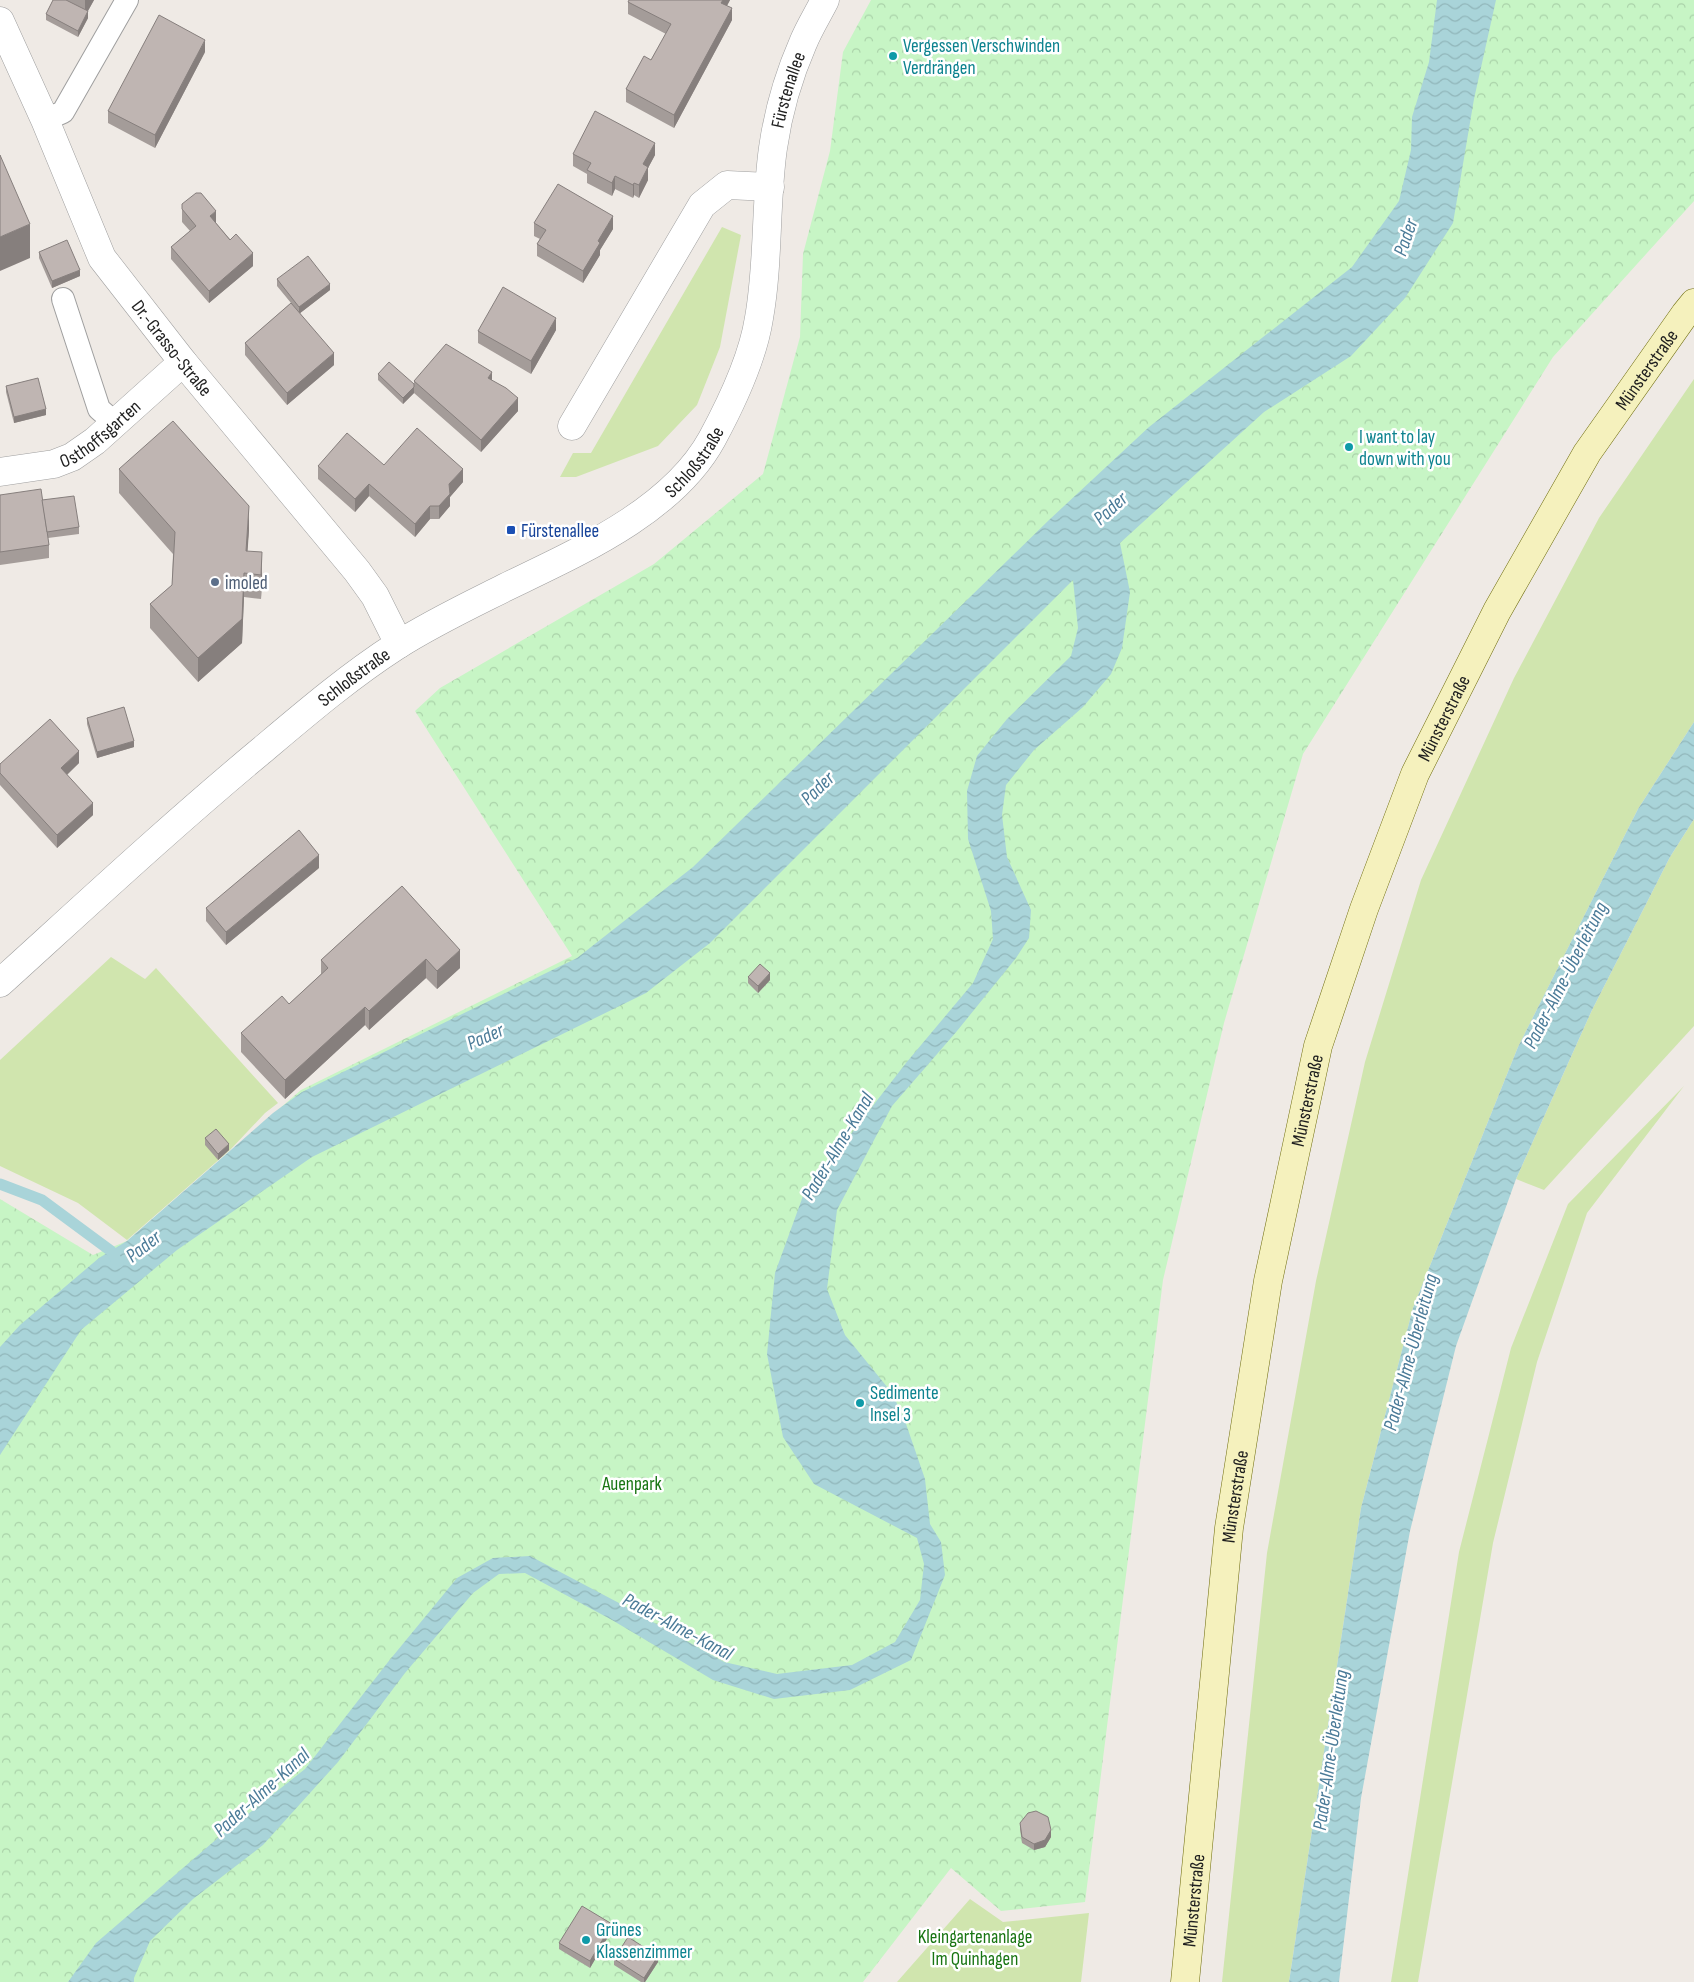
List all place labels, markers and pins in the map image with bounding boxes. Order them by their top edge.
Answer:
place label: Vergessen Verschwinden Verdrängen [903,35,1060,80]
marker: Vergessen Verschwinden Verdrängen [887,50,899,62]
place label: I want to lay down with you [1359,426,1451,471]
marker: I want to lay down with you [1343,441,1355,453]
place label: Fürstenallee [521,520,599,543]
marker: Fürstenallee [505,524,517,536]
place label: imoled [225,572,268,595]
marker: imoled [209,576,221,588]
place label: Sedimente Insel 3 [870,1382,939,1427]
marker: Sedimente Insel 3 [854,1397,866,1409]
place label: Grünes Klassenzimmer [596,1919,693,1964]
marker: Grünes Klassenzimmer [580,1934,592,1946]

